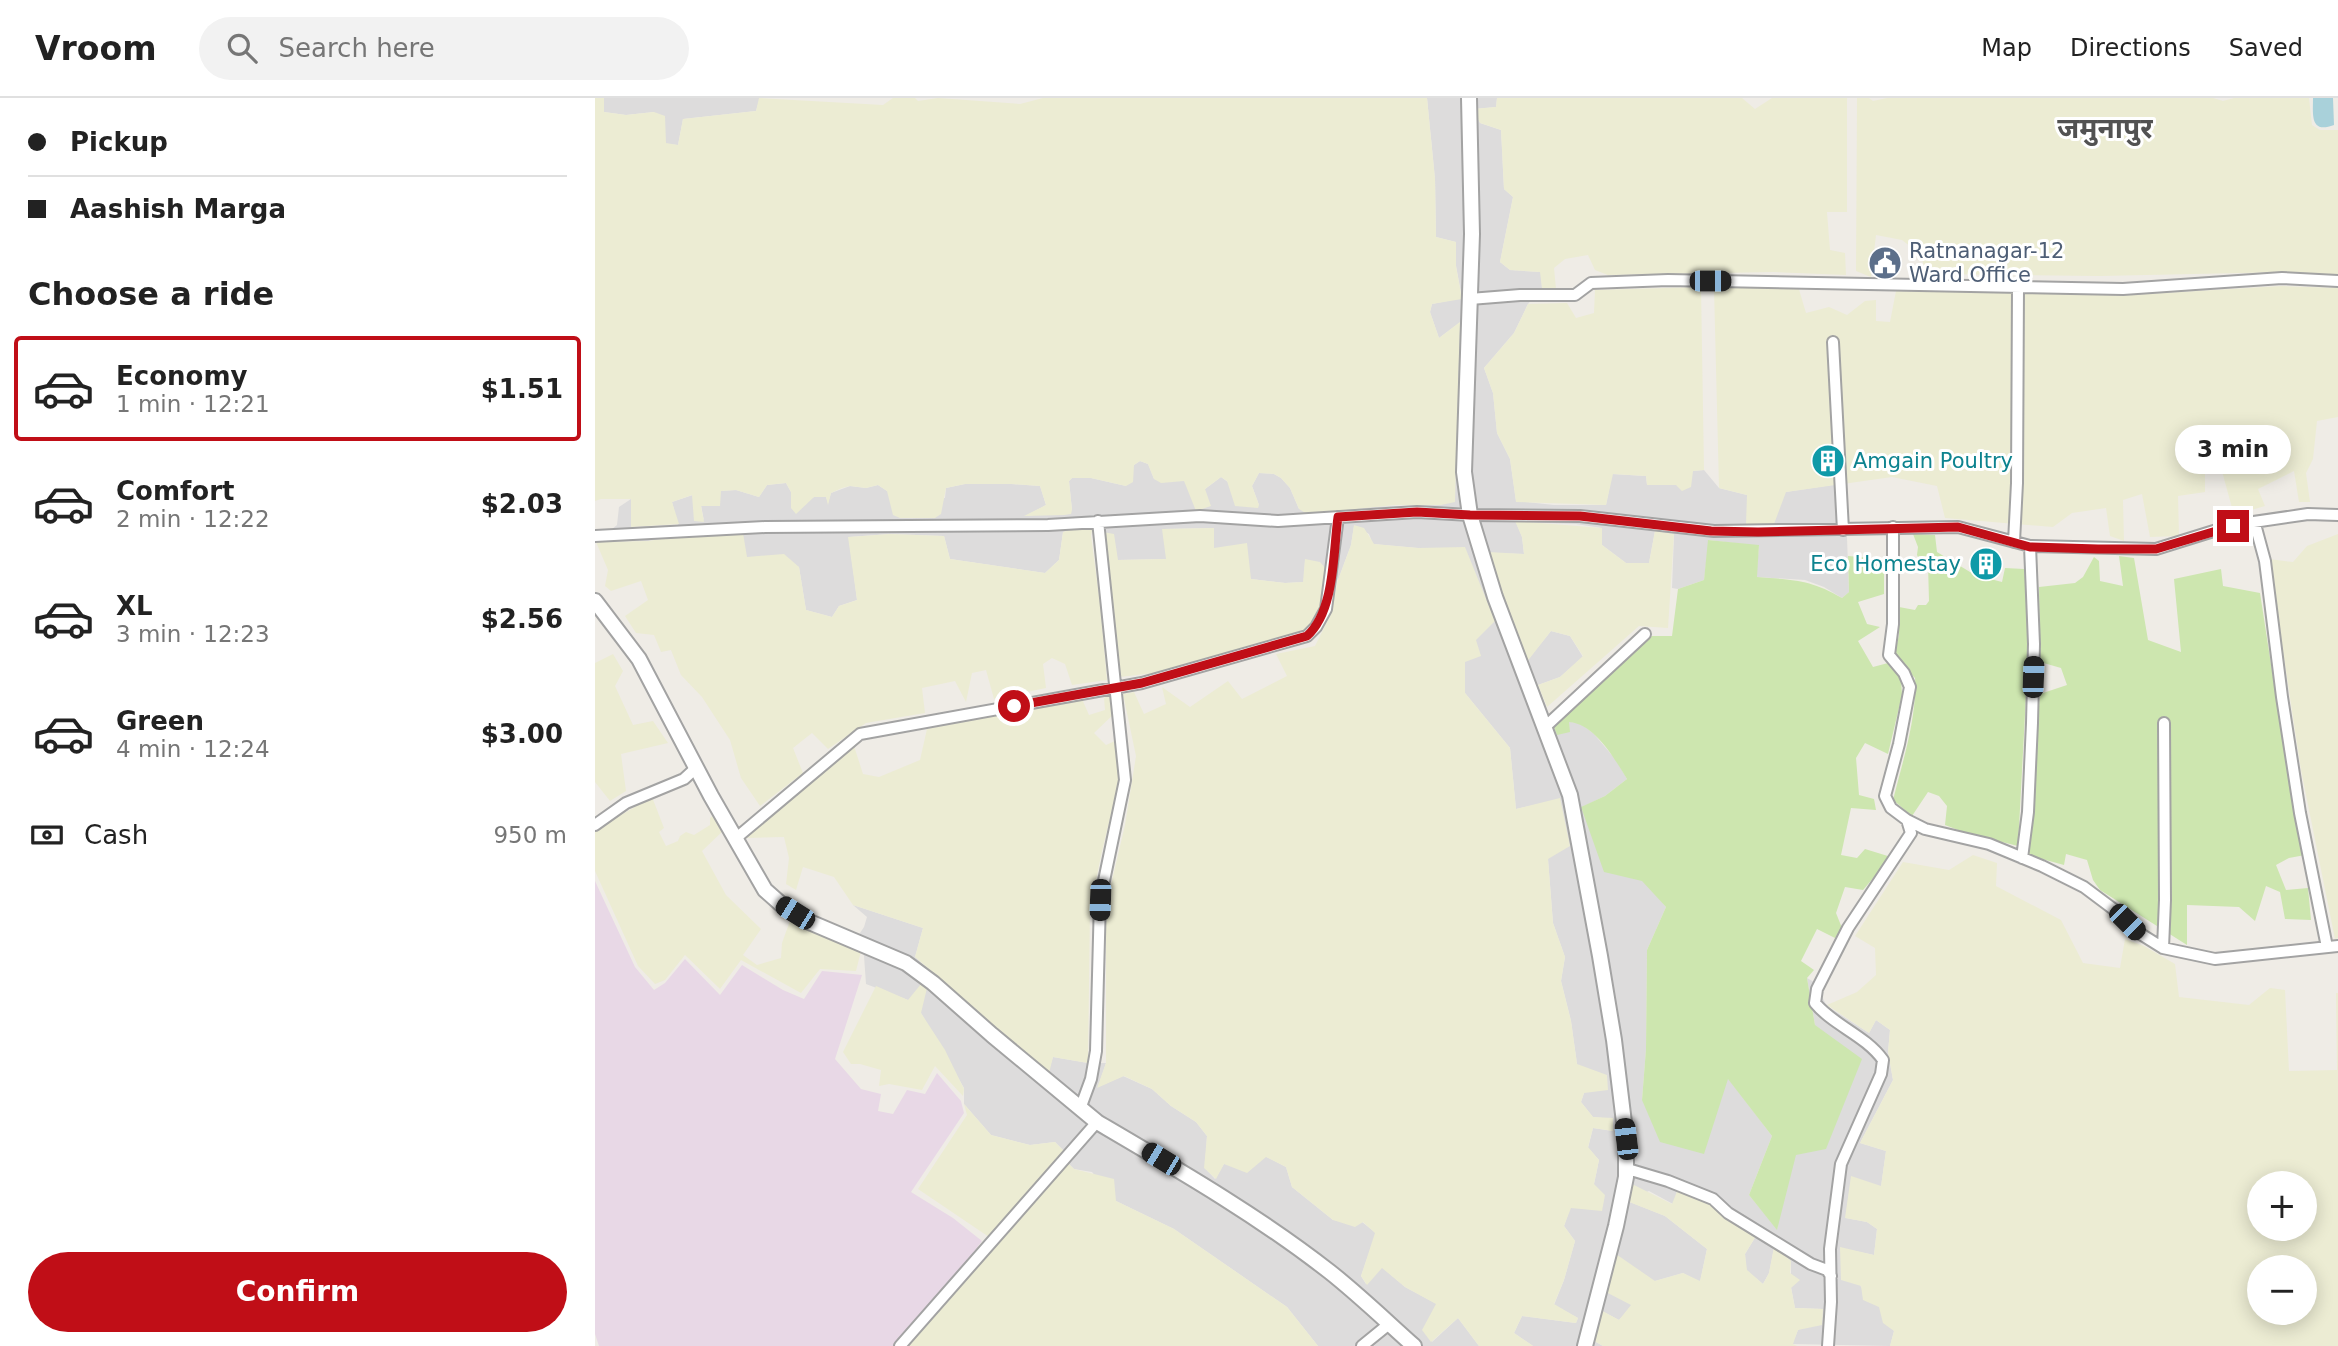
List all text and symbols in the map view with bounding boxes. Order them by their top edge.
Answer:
search box [199,17,689,80]
text: Vroom [35,29,157,68]
icon: search [223,29,261,67]
text: Search here [279,33,435,63]
text: Map [1981,34,2032,62]
text: Directions [2070,34,2191,62]
text: Saved [2229,34,2303,62]
district label: जमुनापुर [2057,112,2153,146]
text: Pickup [70,127,168,157]
text: Aashish Marga [70,194,286,224]
place label: Ratnanagar-12 Ward Office [1909,239,2064,287]
public building icon: Ratnanagar-12 Ward Office [1866,244,1904,282]
car [1690,271,1732,292]
text: Choose a ride [28,275,274,313]
icon: car [32,357,95,420]
text: Economy [116,361,247,391]
text: $1.51 [481,374,563,404]
text: 1 min · 12:21 [116,391,270,417]
callout: 3 min [2175,424,2291,474]
text: 3 min [2197,436,2269,462]
building icon: Amgain Poultry [1809,442,1847,480]
place label: Amgain Poultry [1853,449,2013,473]
icon: car [32,472,95,535]
text: Comfort [116,476,234,506]
text: $2.03 [481,489,563,519]
text: 2 min · 12:22 [116,506,270,532]
route end [2217,510,2249,542]
building icon: Eco Homestay [1967,545,2005,583]
place label: Eco Homestay [1810,552,1961,576]
icon: car [32,587,95,650]
text: XL [116,591,153,621]
text: $2.56 [481,604,563,634]
text: 3 min · 12:23 [116,621,270,647]
car [2022,656,2045,698]
route start [998,690,1030,722]
icon: car [32,702,95,765]
text: Green [116,706,204,736]
text: $3.00 [481,719,563,749]
text: 4 min · 12:24 [116,736,270,762]
icon: cash [28,816,66,854]
text: Cash [84,820,148,850]
text: 950 m [493,822,567,848]
car [1089,879,1112,921]
car [772,893,819,933]
car [2105,900,2150,944]
car [1614,1117,1639,1161]
car [1138,1139,1185,1179]
map controls [2247,1171,2317,1325]
button: + [2247,1171,2317,1241]
button: Confirm [28,1252,567,1332]
button: − [2247,1255,2317,1325]

